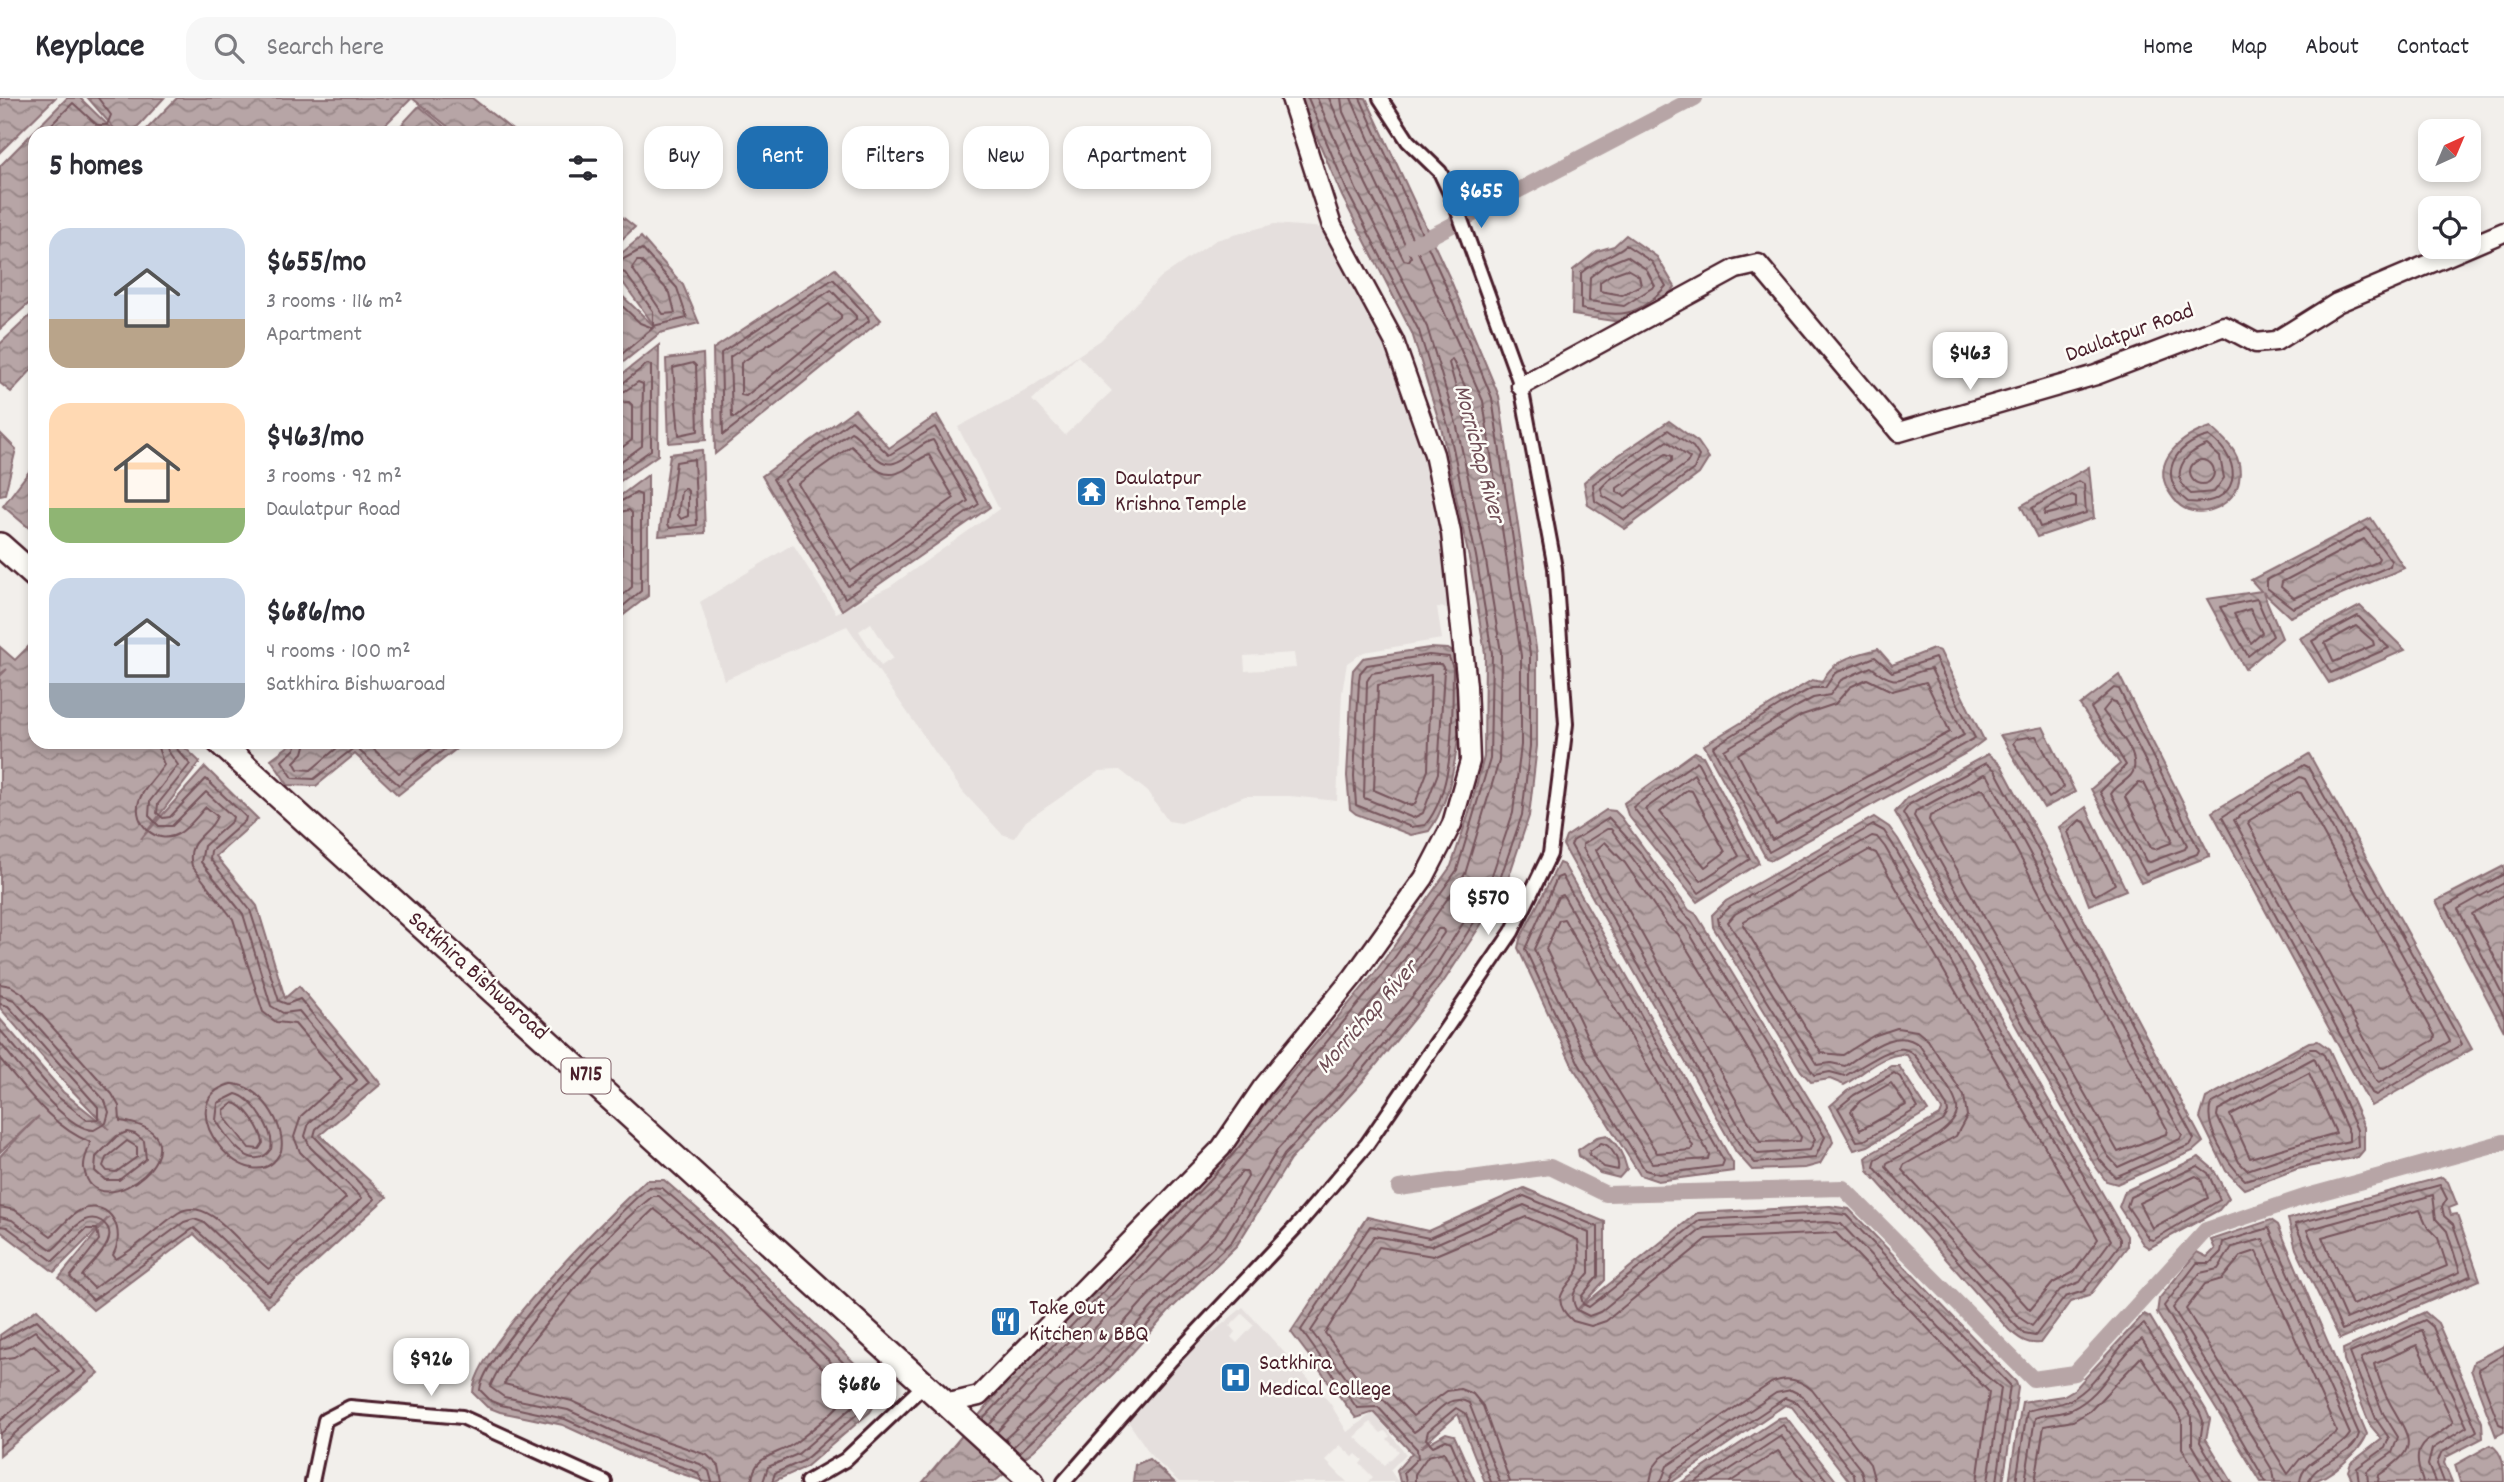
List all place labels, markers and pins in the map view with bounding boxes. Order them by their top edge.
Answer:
pin: $655 [1440,170,1522,230]
pin: $463 [1929,332,2011,392]
place label: Daulatpur Krishna Temple [1115,463,1247,522]
temple icon: Daulatpur Krishna Temple [1075,475,1109,509]
pin: $570 [1447,878,1529,937]
place label: Take Out Kitchen & BBQ [1029,1293,1149,1352]
restaurant icon: Take Out Kitchen & BBQ [989,1305,1023,1339]
pin: $926 [390,1338,472,1398]
place label: Satkhira Medical College [1259,1348,1391,1407]
hospital icon: Satkhira Medical College [1219,1360,1253,1394]
pin: $686 [818,1364,900,1423]

